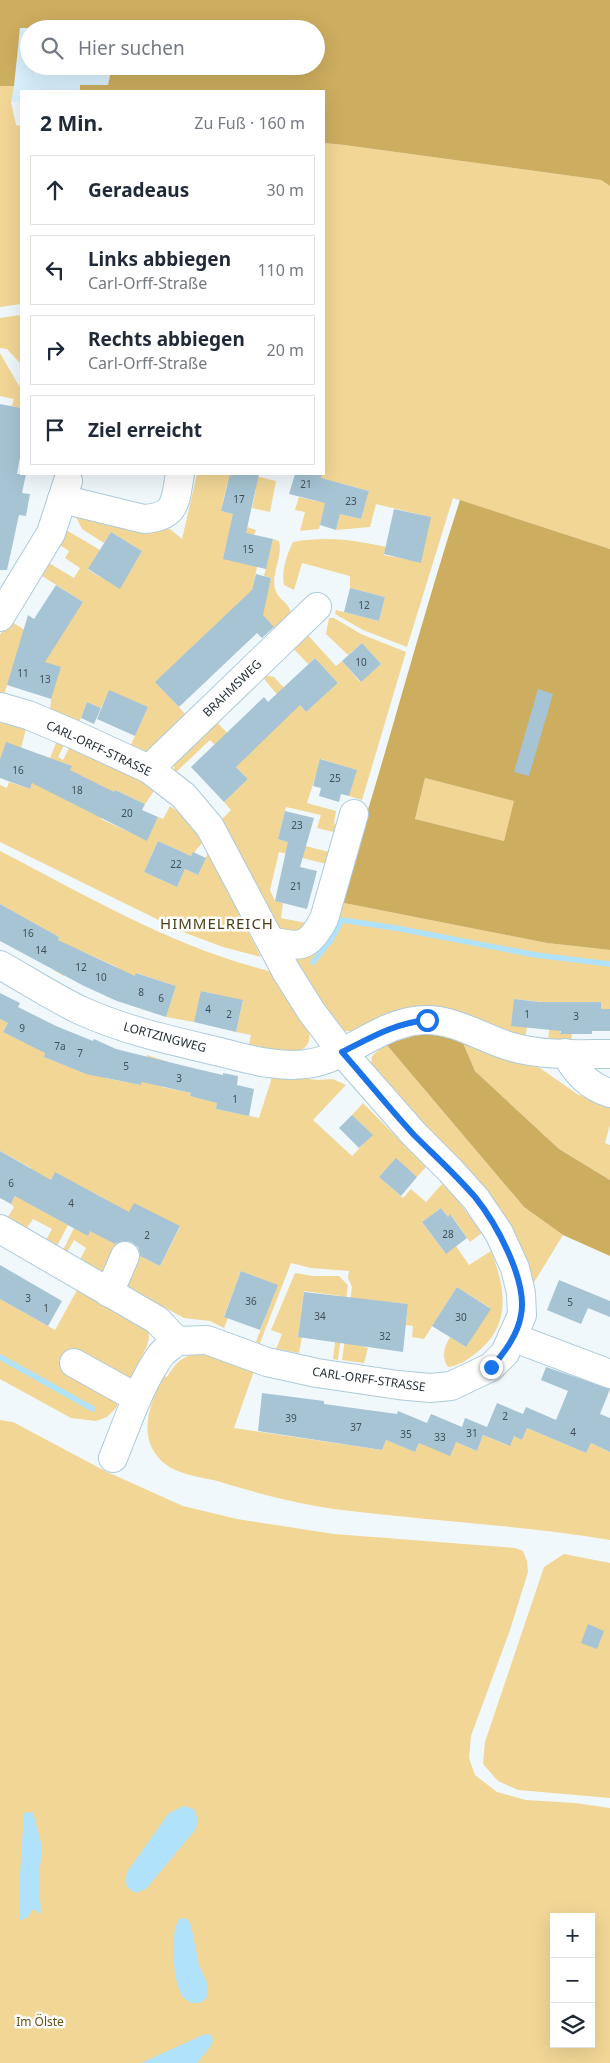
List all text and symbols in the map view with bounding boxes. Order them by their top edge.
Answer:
search box [20,20,325,75]
icon: search [38,34,66,62]
text: Hier suchen [78,35,185,61]
text: 2 Min. [40,109,103,137]
text: Zu Fuß · 160 m [194,112,305,134]
icon: ahead [41,176,69,204]
text: Geradeaus [88,177,189,203]
text: 30 m [267,179,304,201]
text: Links abbiegen [88,246,231,272]
icon: left [41,256,69,284]
text: 110 m [257,259,304,281]
text: Carl-Orff-Straße [88,272,207,294]
text: Rechts abbiegen [88,326,245,352]
icon: right [41,336,69,364]
text: 20 m [267,339,304,361]
text: Carl-Orff-Straße [88,352,207,374]
icon: arrive [41,416,69,444]
text: Ziel erreicht [88,417,202,443]
house number: 21 [300,477,312,491]
house number: 17 [233,492,245,506]
house number: 23 [345,494,357,508]
house number: 15 [242,542,254,556]
house number: 12 [358,598,370,612]
house number: 10 [355,655,367,669]
street label: BRAHMSWEG [199,656,265,720]
house number: 11 [17,666,29,680]
house number: 13 [39,672,51,686]
street label: CARL-ORFF-STRASSE [44,716,154,780]
house number: 16 [12,763,24,777]
house number: 25 [329,771,341,785]
house number: 18 [71,783,83,797]
house number: 20 [121,806,133,820]
house number: 23 [291,818,303,832]
house number: 22 [170,857,182,871]
house number: 21 [290,879,302,893]
district label: HIMMELREICH [160,913,274,933]
house number: 16 [22,926,34,940]
house number: 14 [35,943,47,957]
house number: 12 [75,960,87,974]
house number: 10 [95,970,107,984]
house number: 8 [138,985,144,999]
house number: 6 [158,991,164,1005]
house number: 4 [205,1002,211,1016]
house number: 2 [226,1007,232,1021]
house number: 1 [524,1007,530,1021]
route start [416,1009,439,1032]
house number: 3 [573,1009,579,1023]
street label: LORTZINGWEG [122,1018,208,1056]
house number: 9 [19,1021,25,1035]
house number: 7a [54,1039,66,1053]
house number: 7 [77,1046,83,1060]
house number: 5 [123,1059,129,1073]
house number: 3 [176,1071,182,1085]
house number: 1 [232,1092,238,1106]
house number: 6 [8,1176,14,1190]
house number: 4 [68,1196,74,1210]
house number: 28 [442,1227,454,1241]
house number: 2 [144,1228,150,1242]
house number: 3 [25,1291,31,1305]
house number: 36 [245,1294,257,1308]
house number: 5 [567,1295,573,1309]
house number: 1 [43,1301,49,1315]
house number: 34 [314,1309,326,1323]
house number: 30 [455,1310,467,1324]
house number: 32 [379,1329,391,1343]
route end [480,1356,503,1379]
street label: CARL-ORFF-STRASSE [311,1363,427,1395]
house number: 2 [502,1409,508,1423]
house number: 39 [285,1411,297,1425]
house number: 37 [350,1420,362,1434]
house number: 4 [570,1425,576,1439]
house number: 31 [466,1426,478,1440]
house number: 35 [400,1427,412,1441]
house number: 33 [434,1430,446,1444]
map controls [550,1913,595,2048]
button: + [550,1913,595,1958]
button: − [550,1958,595,2003]
button: layers [550,2003,595,2048]
park label: Im Ölste [16,2013,64,2030]

